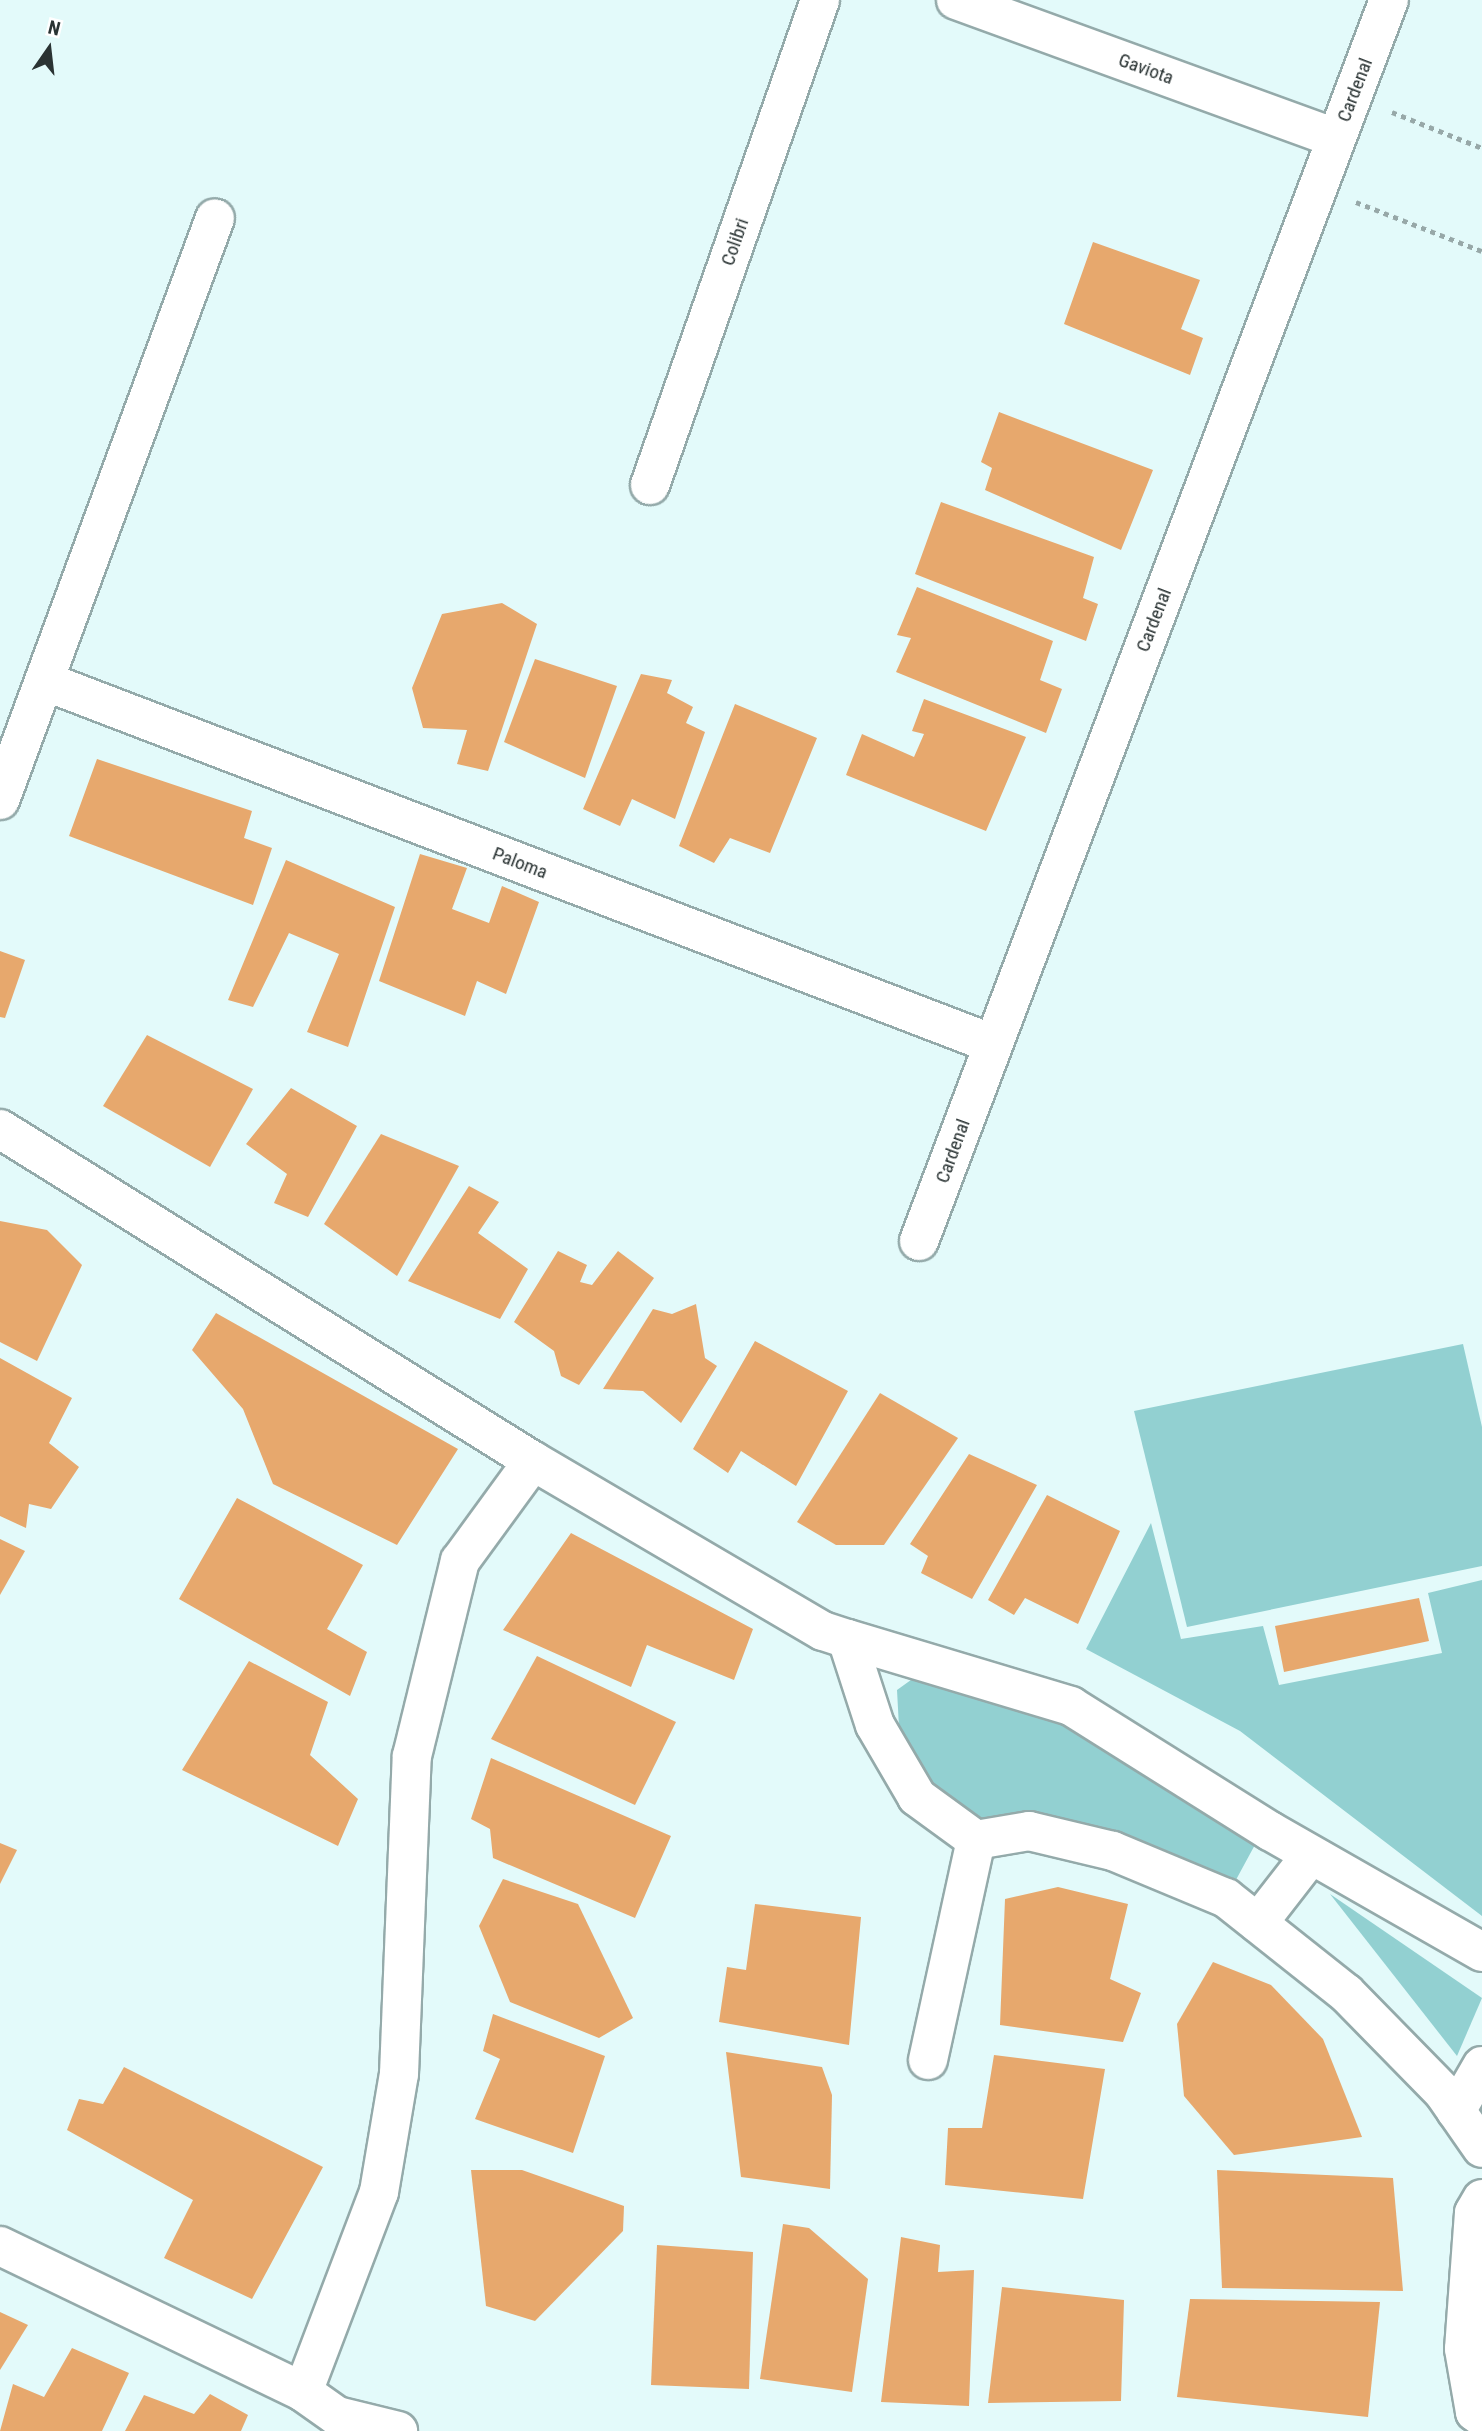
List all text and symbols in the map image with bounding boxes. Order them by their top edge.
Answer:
north arrow [14,14,84,84]
text: N [46,16,63,41]
street label: Gaviota [1115,49,1177,89]
street label: Cardenal [1332,55,1378,125]
street label: Colibri [716,215,754,269]
street label: Cardenal [1131,585,1177,655]
street label: Paloma [489,842,551,884]
street label: Cardenal [931,1116,975,1186]

